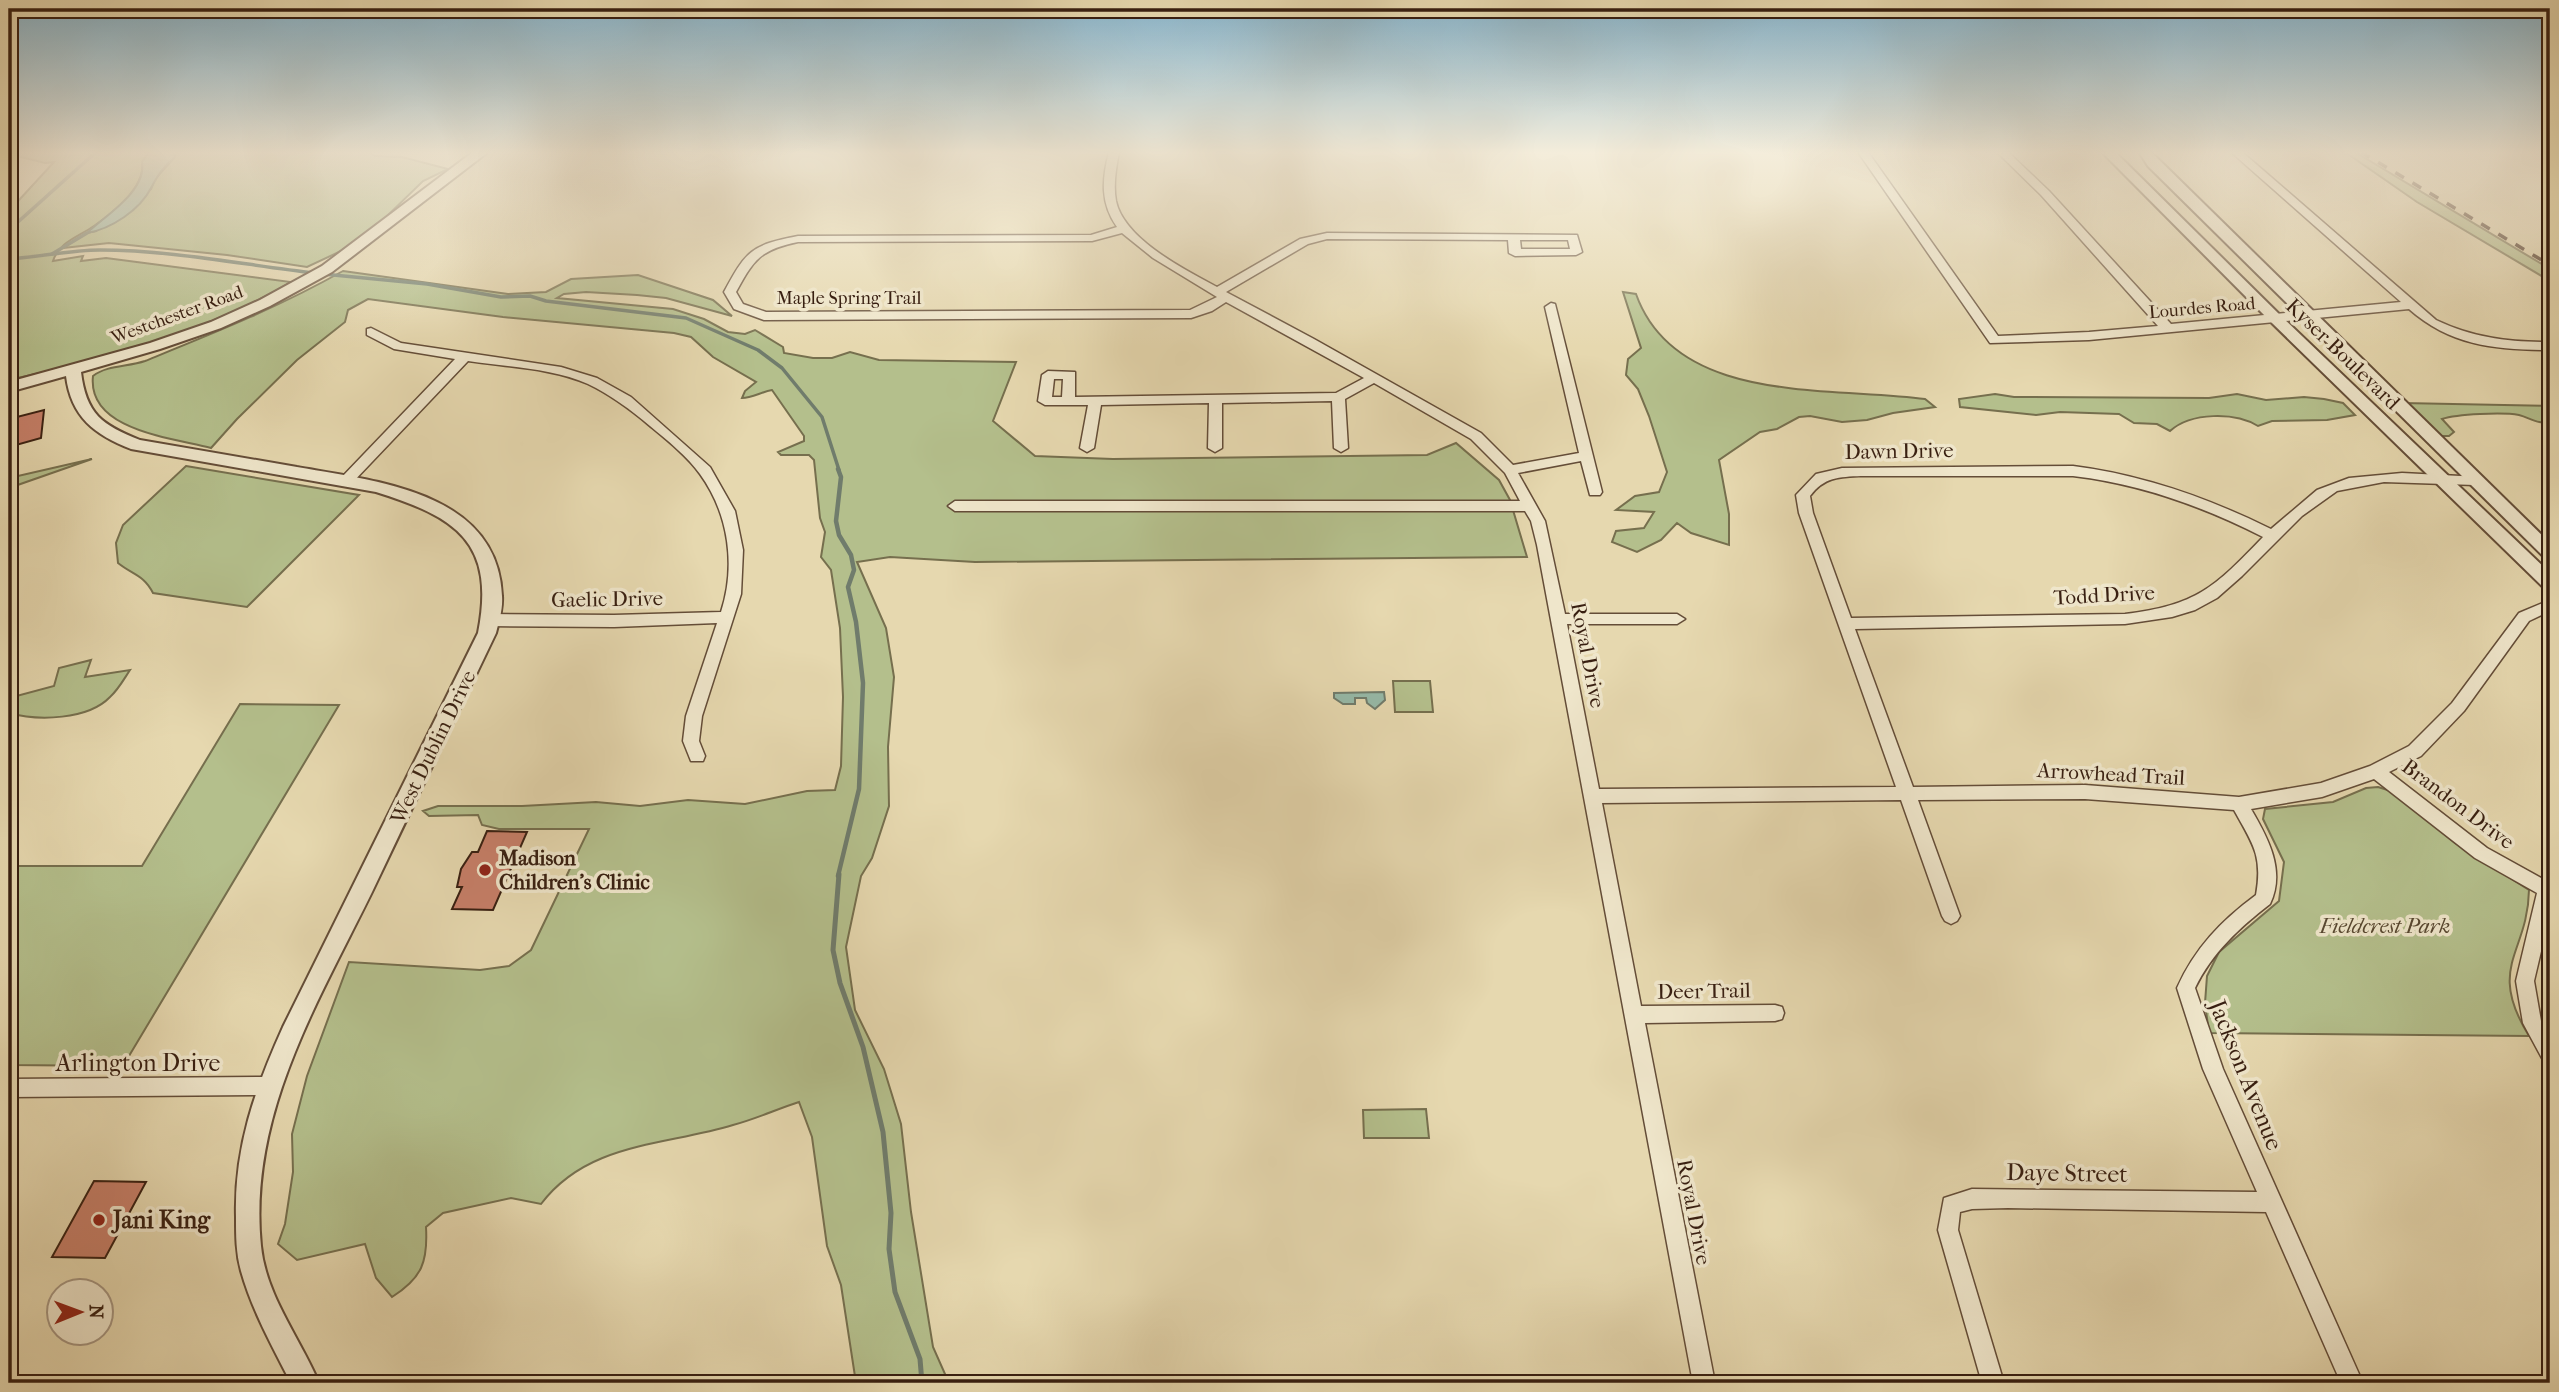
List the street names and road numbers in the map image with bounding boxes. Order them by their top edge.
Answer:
street label: Westchester Road [107,281,246,349]
street label: Maple Spring Trail [776,288,922,309]
street label: Lourdes Road [2148,293,2256,323]
street label: Kyser Boulevard [2281,294,2405,415]
street label: Dawn Drive [1844,438,1954,464]
street label: Todd Drive [2053,580,2155,610]
street label: Gaelic Drive [551,586,663,612]
street label: Royal Drive [1566,600,1610,710]
street label: West Dublin Drive [385,666,481,829]
street label: Brandon Drive [2397,754,2519,854]
street label: Arrowhead Trail [2035,758,2186,790]
street label: Deer Trail [1657,978,1751,1004]
street label: Jackson Avenue [2202,994,2289,1154]
street label: Arlington Drive [55,1049,220,1077]
street label: Royal Drive [1672,1157,1716,1267]
street label: Daye Street [2006,1158,2128,1188]

